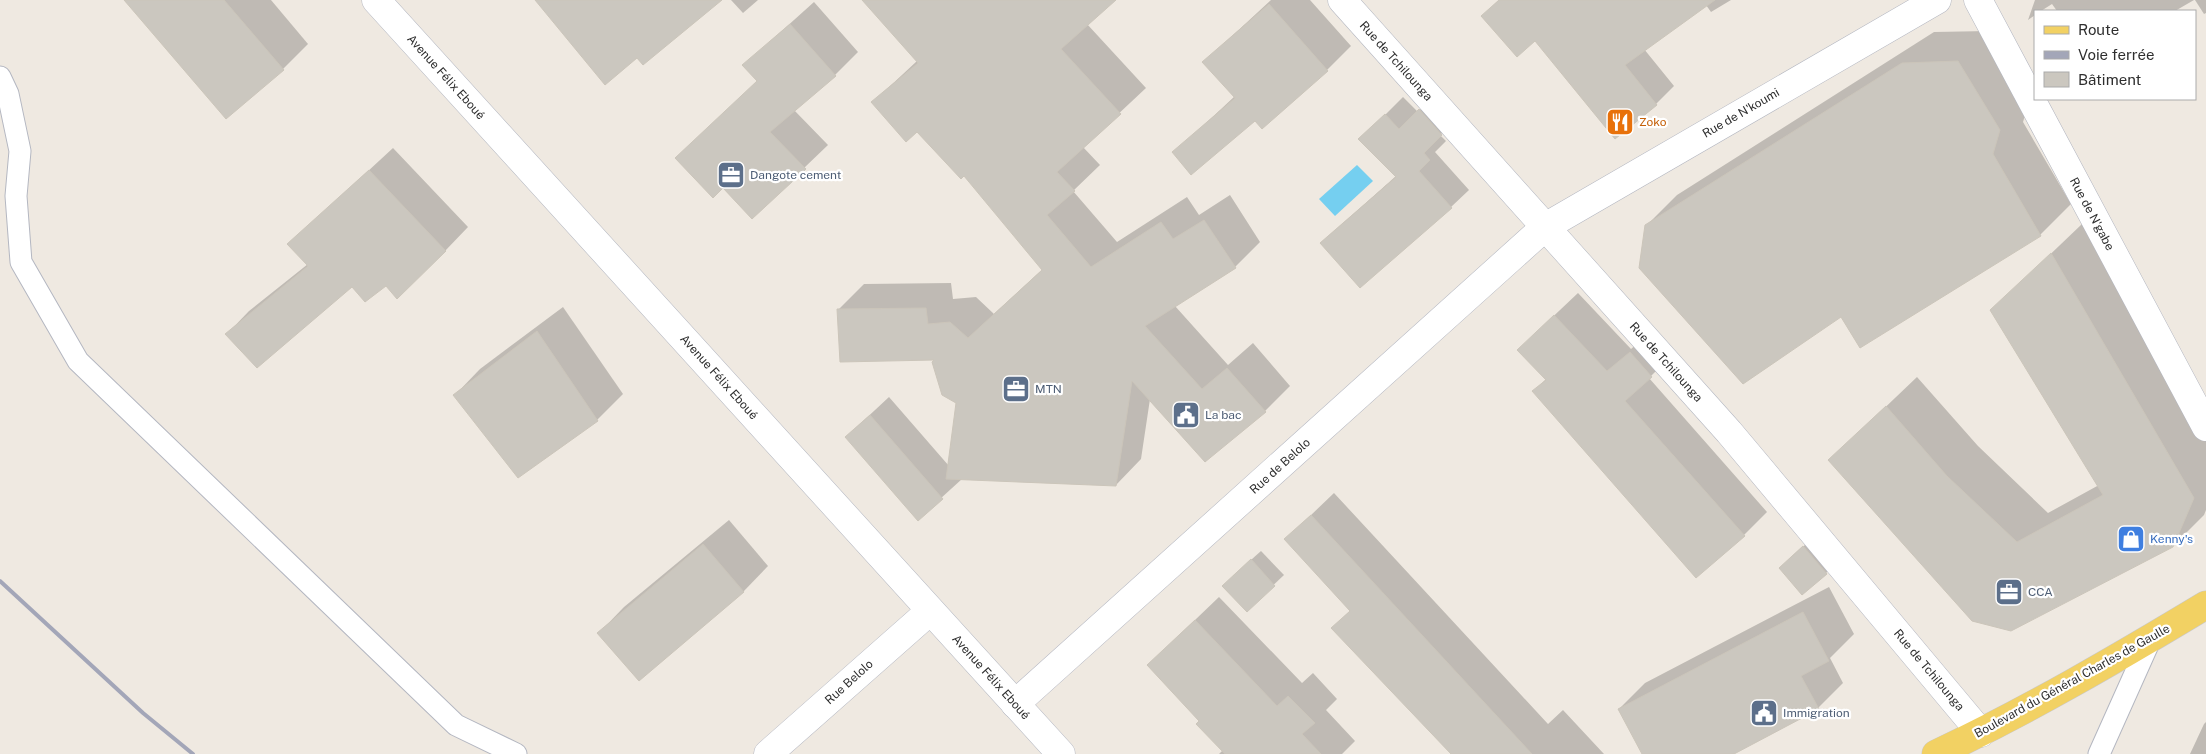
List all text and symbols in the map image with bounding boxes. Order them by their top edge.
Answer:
legend [2034,10,2196,100]
street label: Rue de Tchilounga [1357,18,1435,104]
text: Route [2078,21,2119,38]
street label: Avenue Félix Eboué [404,32,488,122]
text: Voie ferrée [2078,46,2155,63]
text: Bâtiment [2078,71,2141,88]
street label: Rue de N'koumi [1700,85,1782,141]
restaurant icon: Zoko [1605,107,1635,137]
place label: Zoko [1639,115,1667,129]
office icon: Dangote cement [716,160,746,190]
place label: Dangote cement [750,168,842,182]
street label: Rue de N'gabe [2067,175,2117,253]
street label: Rue de Tchilounga [1627,319,1705,405]
street label: Avenue Félix Eboué [677,332,761,422]
office icon: MTN [1001,374,1031,404]
place label: MTN [1035,382,1062,396]
public building icon: La bac [1171,400,1201,430]
place label: La bac [1205,408,1242,422]
street label: Rue de Belolo [1247,435,1313,497]
shop icon: Kenny's [2116,524,2146,554]
place label: Kenny's [2150,532,2193,546]
office icon: CCA [1994,577,2024,607]
place label: CCA [2028,585,2053,599]
street label: Boulevard du Général Charles de Gaulle [1972,621,2172,741]
street label: Rue de Tchilounga [1891,626,1967,714]
street label: Avenue Félix Eboué [949,632,1033,722]
street label: Rue Belolo [822,657,876,707]
public building icon: Immigration [1749,698,1779,728]
place label: Immigration [1783,706,1850,720]

